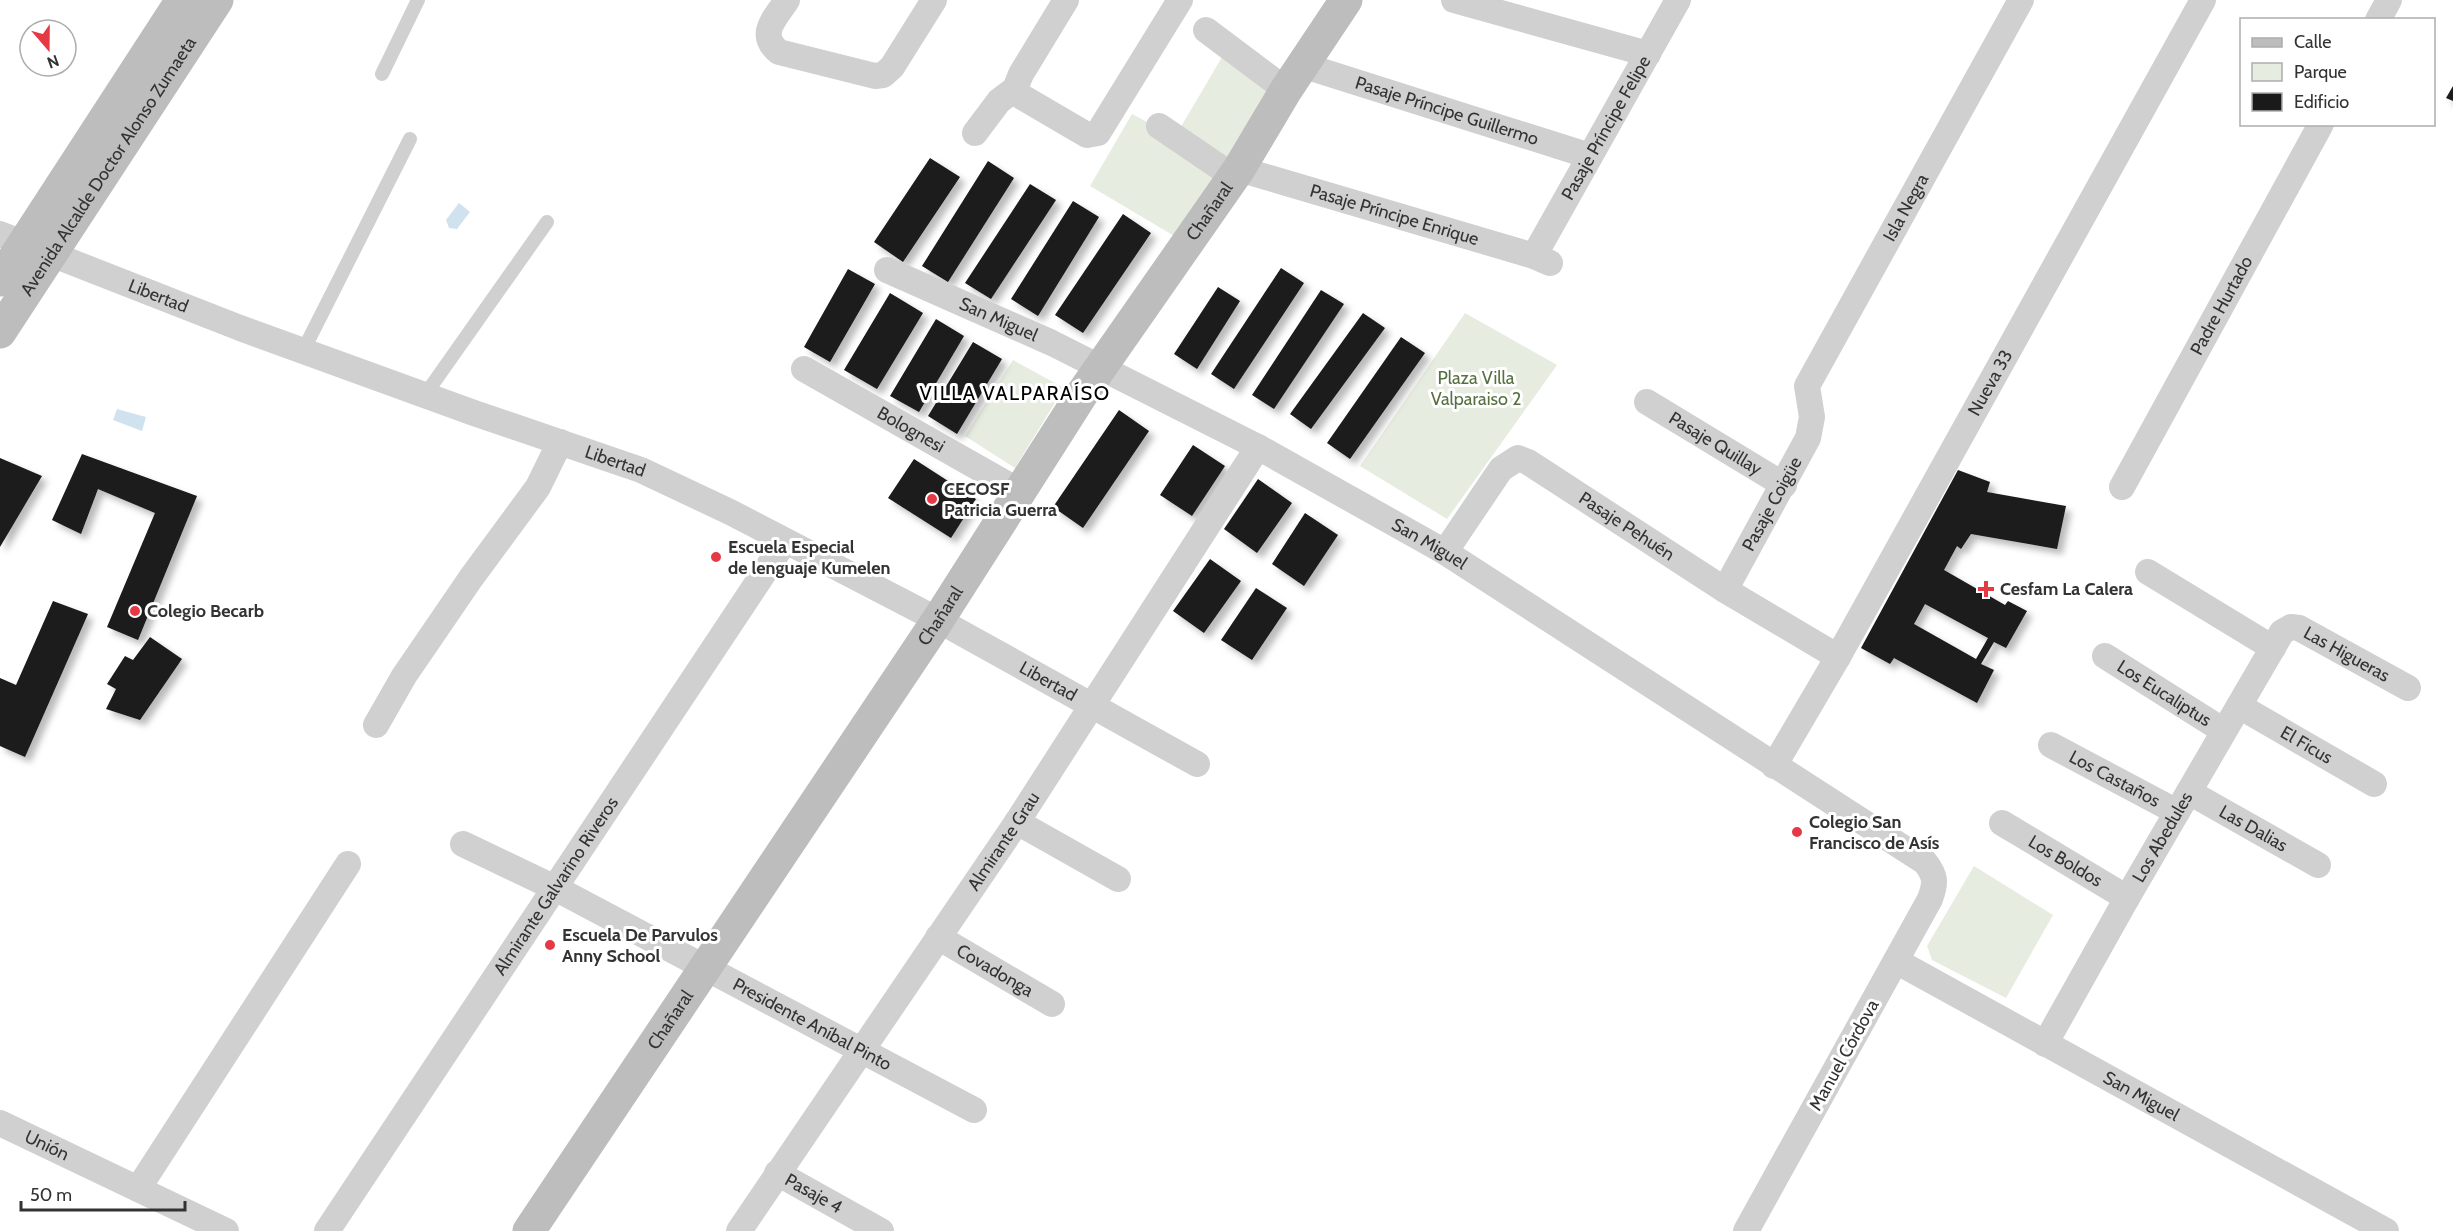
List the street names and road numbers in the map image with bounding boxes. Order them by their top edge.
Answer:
street label: Avenida Alcalde Doctor Alonso Zumaeta [16,32,201,300]
street label: Pasaje Príncipe Felipe [1557,52,1655,204]
street label: Pasaje Príncipe Guillermo [1352,71,1542,150]
street label: Isla Negra [1878,170,1934,245]
street label: Chañaral [1181,177,1238,245]
street label: Pasaje Príncipe Enrique [1307,180,1481,250]
street label: Padre Hurtado [2185,252,2258,359]
street label: Libertad [125,274,191,318]
street label: San Miguel [956,292,1042,347]
street label: Nueva 33 [1963,346,2017,420]
street label: Bolognesi [873,402,949,458]
street label: Pasaje Quillay [1665,407,1766,480]
street label: Libertad [582,441,648,482]
street label: Pasaje Coigüe [1737,453,1807,555]
street label: Pasaje Pehuén [1575,487,1679,565]
street label: San Miguel [1388,513,1472,575]
street label: Chañaral [913,581,968,650]
street label: Las Higueras [2300,622,2393,687]
street label: Los Eucaliptus [2113,655,2215,731]
street label: Libertad [1016,656,1081,706]
street label: El Ficus [2277,721,2337,769]
street label: Los Castaños [2065,746,2164,812]
street label: Almirante Grau [963,788,1044,895]
street label: Los Abedules [2128,788,2197,886]
street label: Almirante Galvarino Riveros [489,793,623,979]
street label: Las Dalias [2215,800,2291,856]
street label: Los Boldos [2024,830,2106,892]
street label: Covadonga [952,939,1038,1002]
street label: Presidente Aníbal Pinto [729,973,895,1075]
street label: Chañaral [643,985,698,1054]
street label: Manuel Córdova [1804,995,1884,1114]
street label: San Miguel [2099,1066,2184,1126]
street label: Unión [21,1125,73,1165]
street label: Pasaje 4 [781,1169,846,1218]

